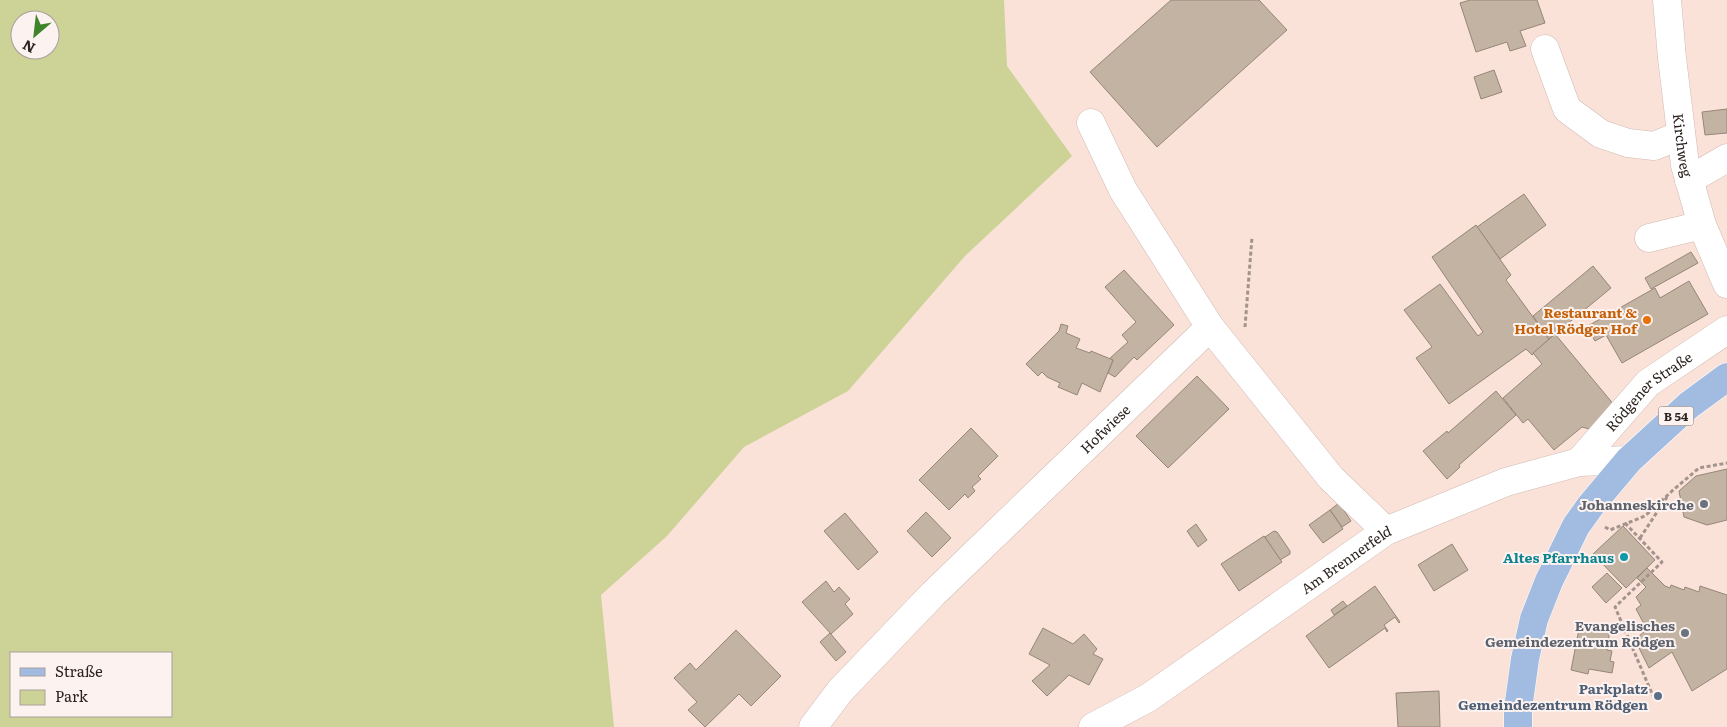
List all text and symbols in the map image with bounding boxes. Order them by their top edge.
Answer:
north arrow [10,10,60,60]
text: N [18,36,38,59]
street label: Kirchweg [1669,112,1698,180]
place label: Restaurant & Hotel Rödger Hof [1514,302,1639,338]
marker: Restaurant & Hotel Rödger Hof [1641,314,1653,326]
street label: Rödgener Straße [1601,346,1696,435]
street label: Hofwiese [1075,399,1134,457]
road number: B 54 [1658,406,1694,426]
place label: Johanneskirche [1579,494,1694,514]
marker: Johanneskirche [1698,498,1710,510]
street label: Am Brennerfeld [1296,520,1394,598]
place label: Altes Pfarrhaus [1503,547,1614,567]
marker: Altes Pfarrhaus [1618,551,1630,563]
place label: Evangelisches Gemeindezentrum Rödgen [1485,615,1675,651]
marker: Evangelisches Gemeindezentrum Rödgen [1679,627,1691,639]
legend [10,652,172,717]
text: Straße [55,659,103,682]
place label: Parkplatz Gemeindezentrum Rödgen [1458,678,1649,714]
text: Park [55,684,89,707]
marker: Parkplatz Gemeindezentrum Rödgen [1652,690,1664,702]

